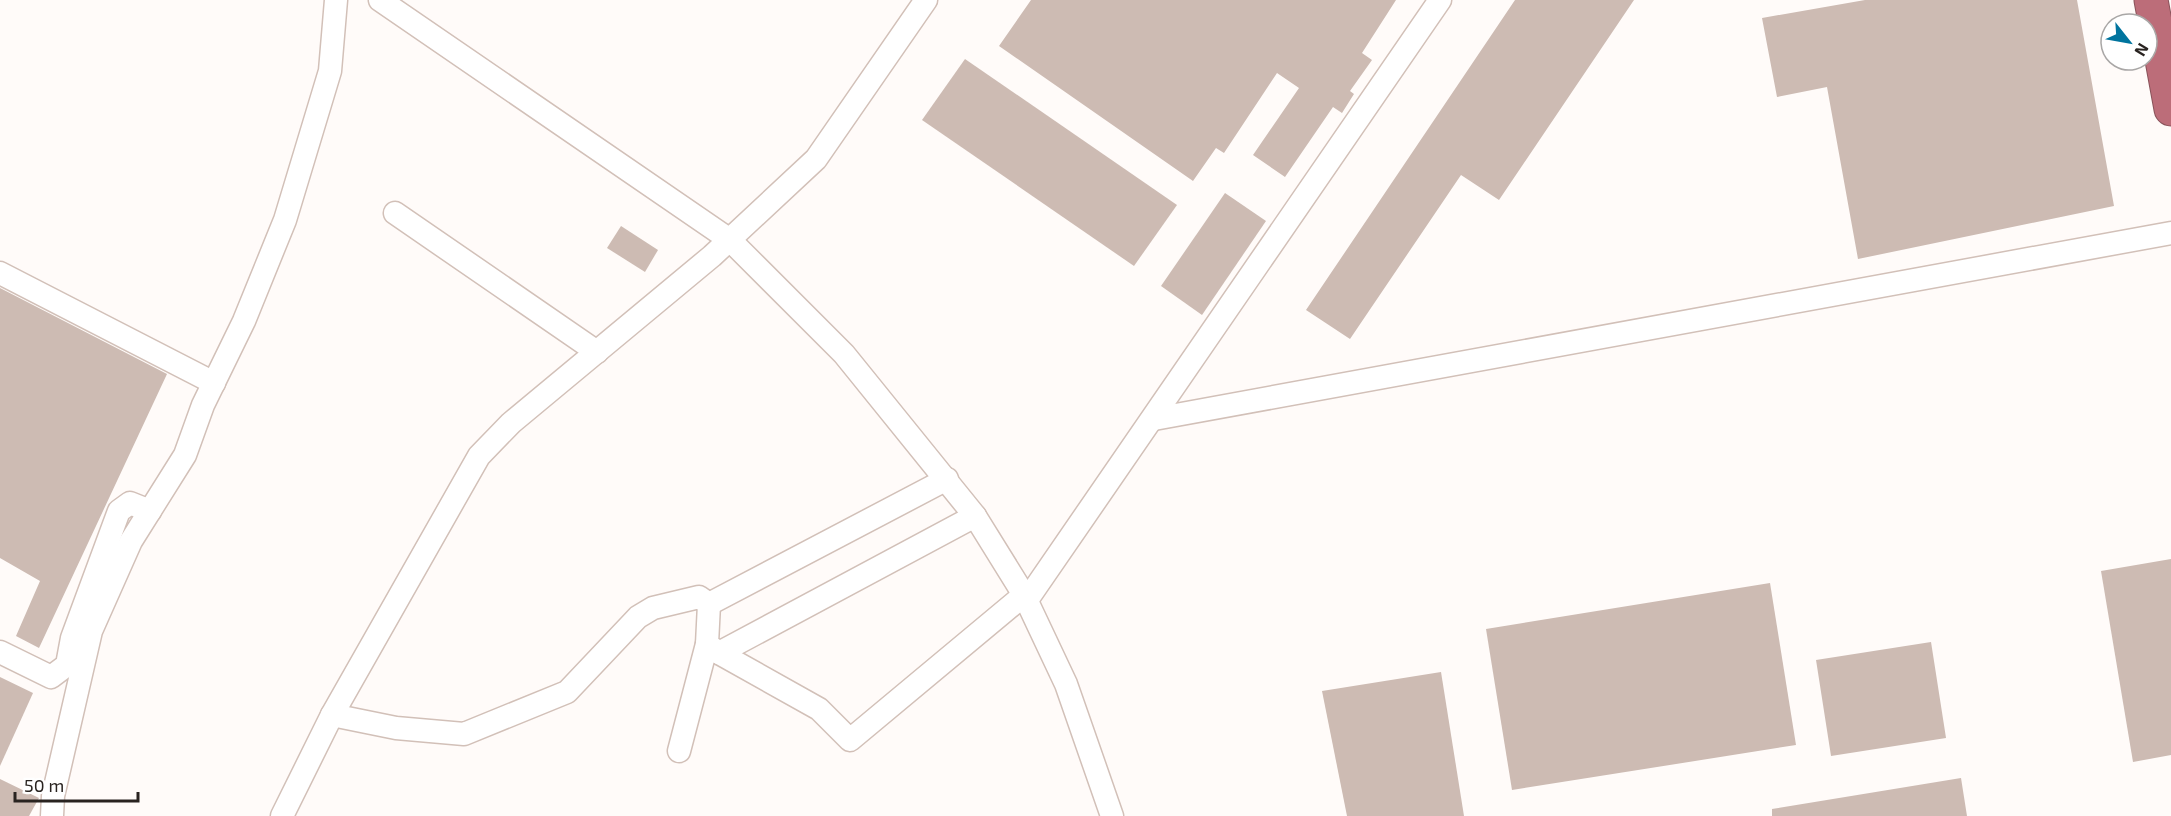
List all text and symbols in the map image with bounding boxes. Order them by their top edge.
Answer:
north arrow [2099,12,2159,72]
text: N [2131,40,2153,60]
scale bar [15,765,138,803]
text: 50 m [24,774,64,796]

